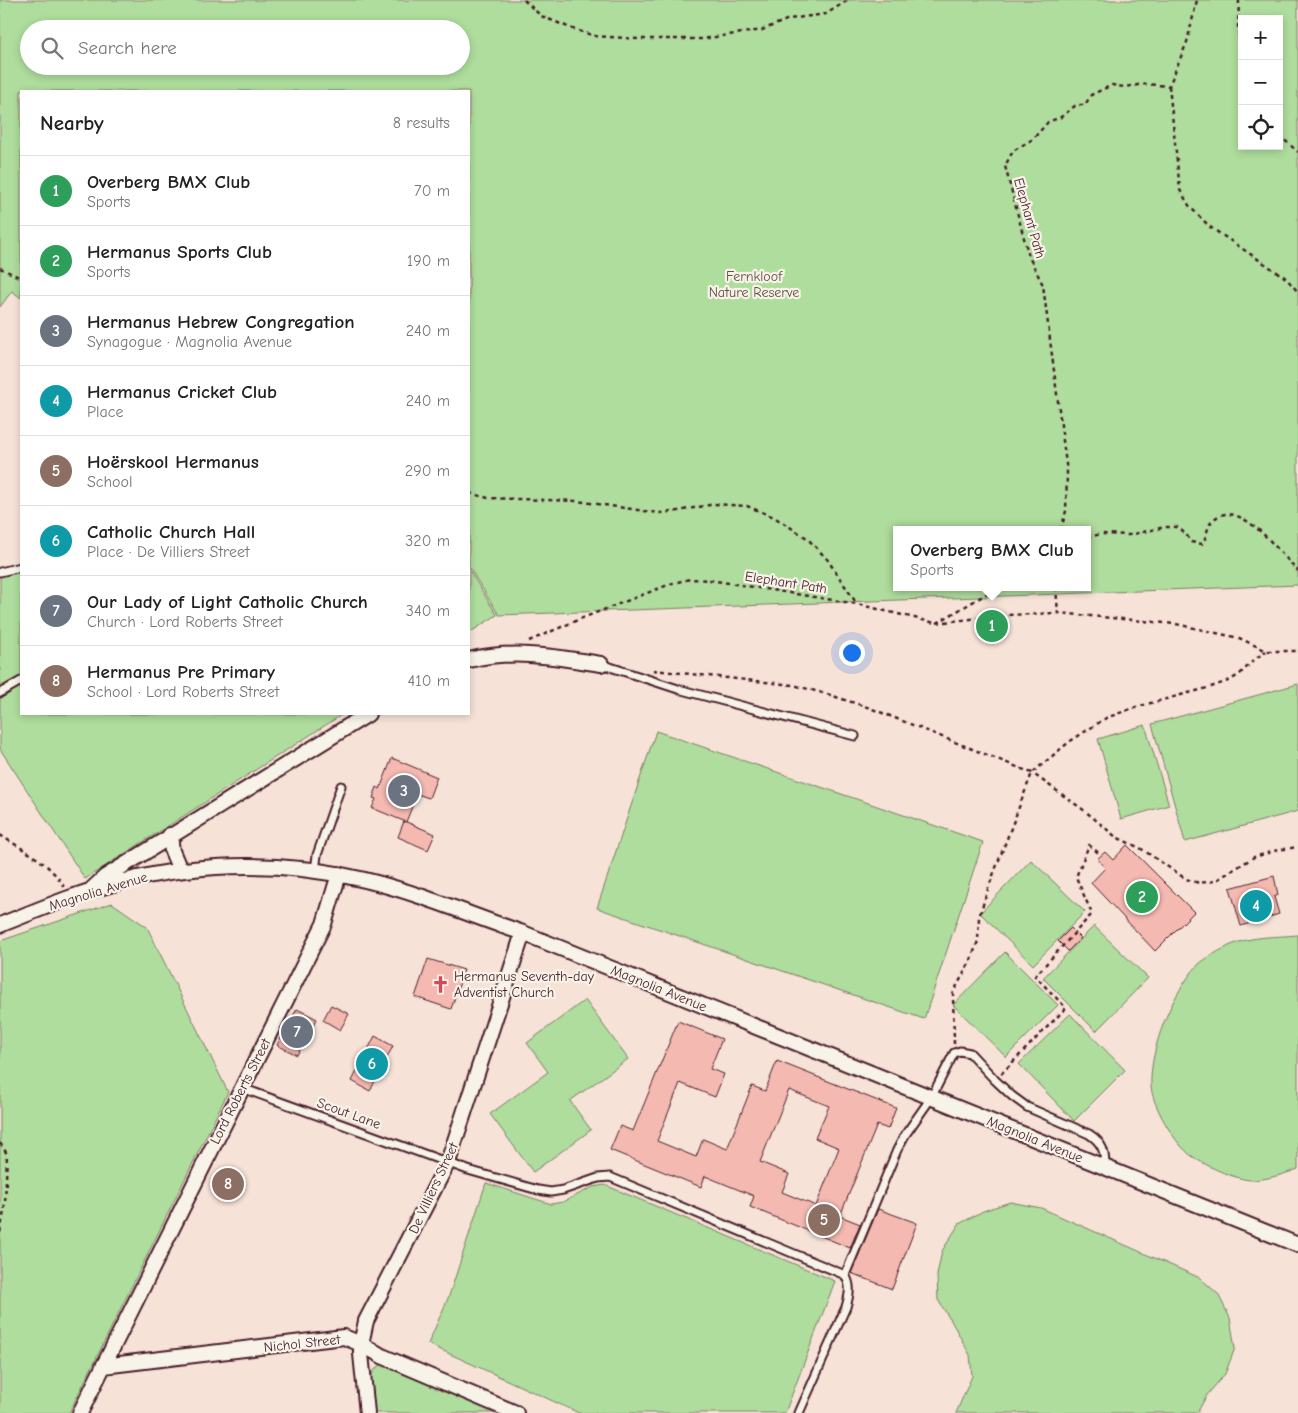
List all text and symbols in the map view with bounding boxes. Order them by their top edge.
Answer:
map controls [1238,15,1283,150]
button: + [1238,15,1283,60]
search box [20,20,470,75]
icon: search [38,34,66,62]
text: Search here [78,37,177,59]
button: − [1238,60,1283,105]
button: locate [1238,105,1283,150]
text: Nearby [40,111,104,135]
text: 8 results [393,114,450,132]
text: Overberg BMX Club [87,171,250,193]
street label: Elephant Path [1010,176,1049,260]
text: 1 [53,182,59,200]
text: 70 m [414,182,450,200]
text: Sports [87,193,130,211]
text: Hermanus Sports Club [87,241,272,263]
text: 2 [52,252,60,270]
text: 190 m [407,252,450,270]
text: Sports [87,263,130,281]
park label: Fernkloof Nature Reserve [709,268,799,301]
text: Hermanus Hebrew Congregation [87,311,355,333]
text: 3 [52,322,60,340]
text: 240 m [406,322,450,340]
text: Synagogue · Magnolia Avenue [87,333,292,351]
text: Hermanus Cricket Club [87,381,277,403]
text: 4 [52,392,60,410]
text: 240 m [406,392,450,410]
text: Place [87,403,123,421]
text: Hoërskool Hermanus [87,451,259,473]
text: 5 [52,462,60,480]
text: 290 m [405,462,450,480]
text: School [87,473,133,491]
text: Catholic Church Hall [87,521,255,543]
popup [893,526,1091,591]
text: 6 [52,532,60,550]
text: 320 m [405,532,450,550]
text: Overberg BMX Club [910,539,1074,561]
text: Place · De Villiers Street [87,543,250,561]
text: Sports [910,561,954,579]
street label: Elephant Path [744,568,828,597]
text: Our Lady of Light Catholic Church [87,591,368,613]
text: 7 [52,602,60,620]
text: 340 m [406,602,450,620]
pin: 1 [976,607,1008,645]
text: Church · Lord Roberts Street [87,613,283,631]
your location [839,640,865,666]
text: Hermanus Pre Primary [87,661,275,683]
text: 8 [52,672,60,690]
text: 410 m [408,672,450,690]
text: School · Lord Roberts Street [87,683,279,701]
pin: 3 [388,772,420,810]
street label: Magnolia Avenue [47,868,150,915]
pin: 2 [1126,878,1158,916]
pin: 4 [1240,887,1272,925]
street label: Magnolia Avenue [608,961,709,1016]
place label: Hermanus Seventh-day Adventist Church [454,968,595,1001]
church icon: Hermanus Seventh-day Adventist Church [430,974,450,994]
pin: 7 [281,1013,313,1051]
street label: Lord Roberts Street [206,1035,275,1147]
pin: 6 [356,1045,388,1083]
street label: Scout Lane [315,1094,383,1133]
street label: Magnolia Avenue [984,1112,1085,1167]
street label: De Villiers Street [405,1139,462,1236]
pin: 8 [212,1165,244,1203]
pin: 5 [808,1201,840,1239]
street label: Nichol Street [263,1331,342,1356]

